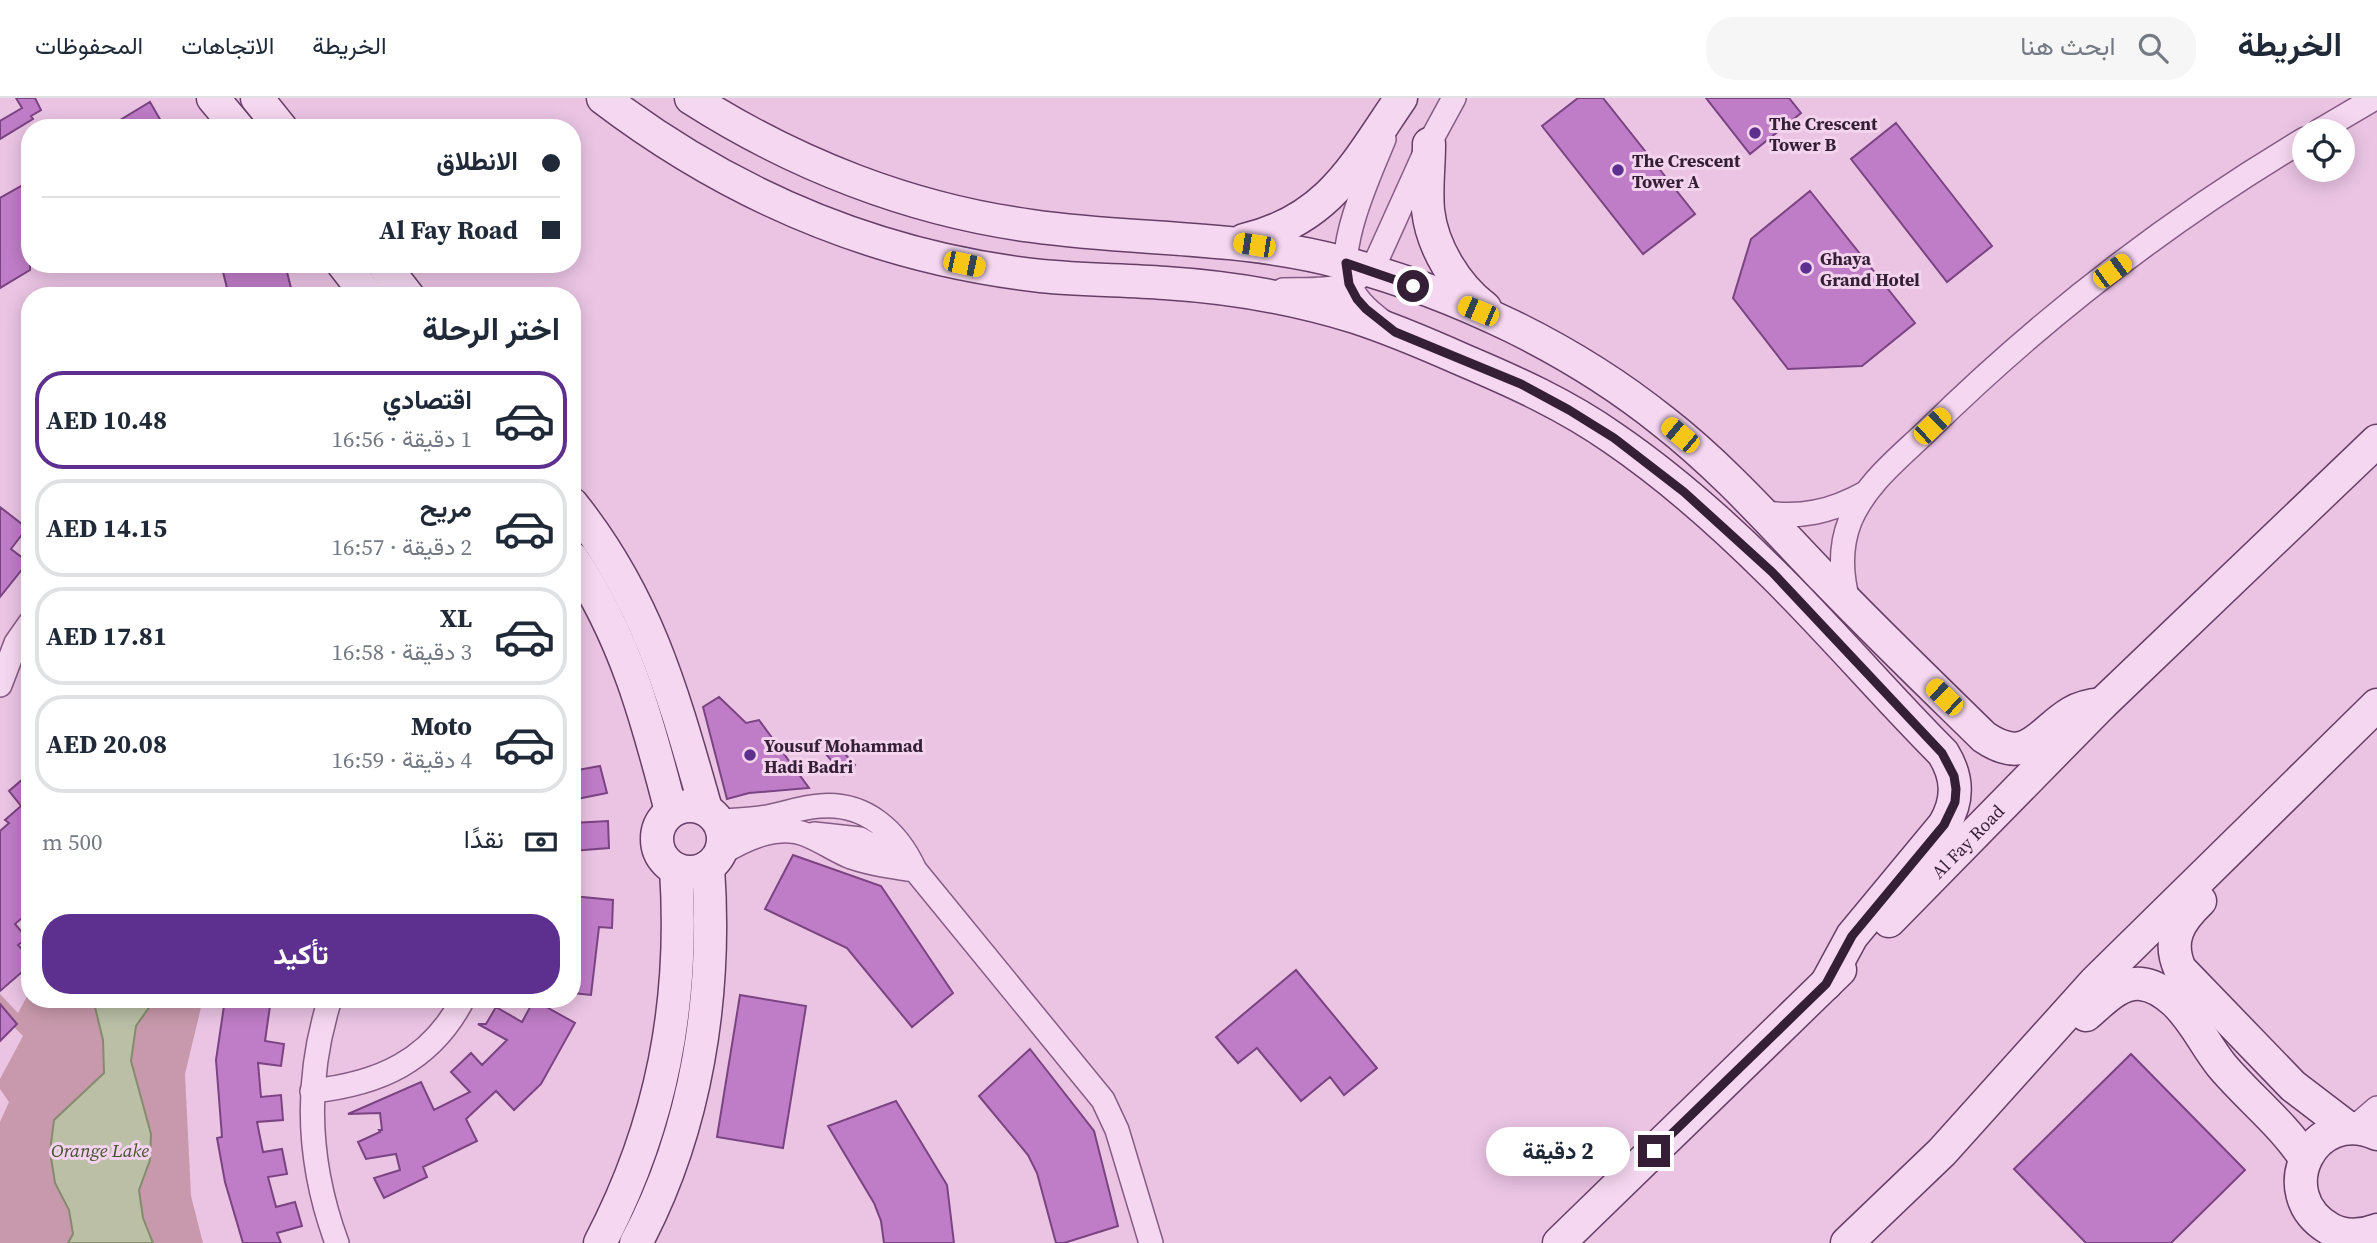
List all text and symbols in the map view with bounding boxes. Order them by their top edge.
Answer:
search box [1706,17,2196,80]
text: الخريطة [2238,22,2342,67]
text: ابحث هنا [2020,28,2116,64]
text: المحفوظات [35,29,143,62]
text: الاتجاهات [181,29,274,62]
text: الخريطة [312,29,387,62]
icon: search [2134,29,2172,67]
place label: The Crescent Tower B [1769,111,1878,157]
map controls [2292,119,2355,182]
button: locate [2292,119,2355,182]
marker: The Crescent Tower B [1747,125,1763,141]
text: الانطلاق [436,143,518,179]
place label: The Crescent Tower A [1632,148,1741,194]
marker: The Crescent Tower A [1610,162,1626,178]
text: Al Fay Road [379,212,518,248]
car [1232,231,1277,259]
place label: Ghaya Grand Hotel [1820,246,1920,292]
car [942,249,987,279]
car [2089,250,2136,292]
marker: Ghaya Grand Hotel [1798,260,1814,276]
route start [1397,270,1429,302]
car [1455,293,1502,329]
text: اختر الرحلة [422,307,560,351]
text: اقتصادي [383,382,472,418]
icon: car [493,389,556,452]
text: AED 10.48 [46,402,167,438]
car [1910,404,1955,448]
car [1658,413,1703,457]
text: 1 دقيقة · 16:56 [331,423,472,455]
text: مريح [420,490,472,526]
icon: car [493,497,556,560]
text: AED 14.15 [46,510,167,546]
text: 2 دقيقة · 16:57 [331,531,472,563]
text: XL [440,600,472,636]
icon: car [493,605,556,668]
text: AED 17.81 [46,618,167,654]
text: 3 دقيقة · 16:58 [331,636,472,668]
car [1922,675,1967,719]
text: Moto [411,708,472,744]
icon: car [493,713,556,776]
text: AED 20.08 [46,726,167,762]
place label: Yousuf Mohammad Hadi Badri [764,733,924,779]
text: 4 دقيقة · 16:59 [331,744,472,776]
marker: Yousuf Mohammad Hadi Badri [742,747,758,763]
street label: Al Fay Road [1925,799,2009,884]
text: نقدًا [464,821,504,857]
icon: cash [522,823,560,861]
text: 500 m [42,826,103,858]
button: تأكيد [42,914,560,994]
callout: 2 دقيقة [1486,1126,1630,1176]
text: 2 دقيقة [1522,1135,1594,1167]
route end [1638,1135,1670,1167]
water label: Orange Lake [51,1137,149,1163]

